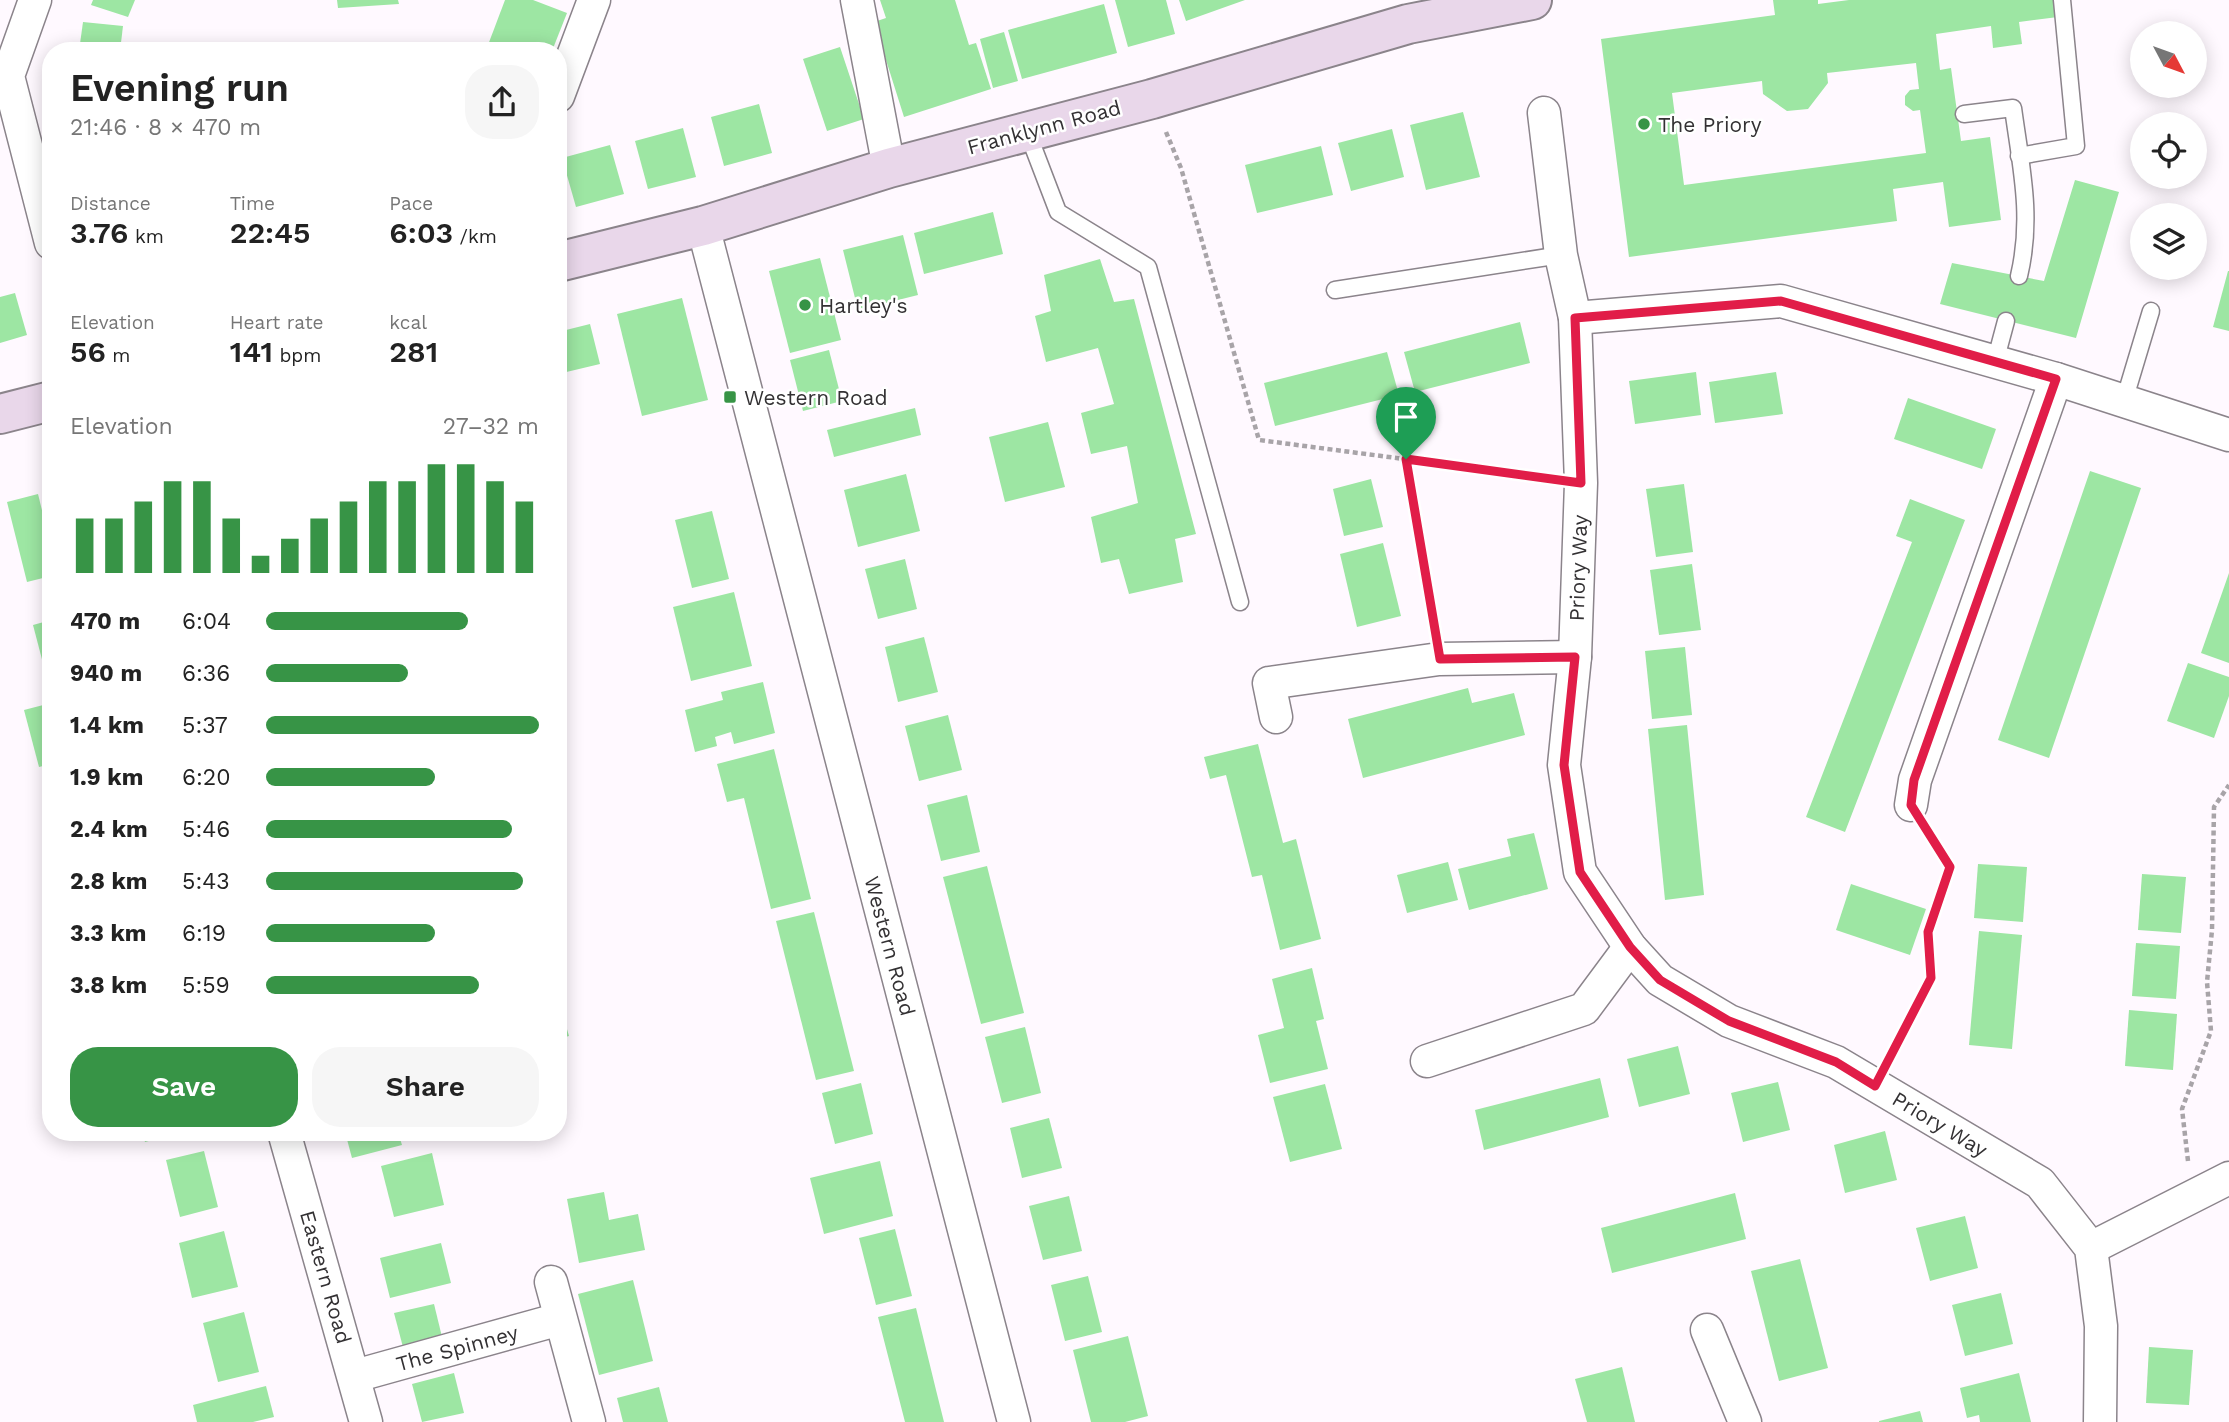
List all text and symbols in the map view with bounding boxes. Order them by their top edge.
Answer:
north arrow [2130,21,2207,98]
map controls [2130,21,2207,280]
button: share [465,65,539,139]
text: Evening run [70,66,289,110]
street label: Franklynn Road [964,94,1124,160]
place label: The Priory [1658,112,1762,137]
button: locate [2130,112,2207,189]
text: 21:46 · 8 × 470 m [70,114,261,141]
marker: The Priory [1636,116,1652,132]
text: Distance [70,192,151,215]
text: Time [230,192,275,215]
text: Pace [389,192,433,215]
button: layers [2130,203,2207,280]
text: 3.76 [70,215,128,250]
text: 22:45 [230,215,311,250]
text: 6:03 [389,215,453,250]
text: km [128,225,164,248]
text: /km [453,225,497,248]
place label: Hartley's [819,293,908,318]
marker: Hartley's [797,297,813,313]
text: Elevation [70,311,155,334]
text: Heart rate [230,311,324,334]
text: kcal [389,311,427,334]
text: 56 [70,334,106,369]
text: 141 [230,334,273,369]
text: 281 [389,334,438,369]
text: m [106,344,130,367]
text: bpm [273,344,321,367]
place label: Western Road [744,385,888,410]
pin [1376,387,1436,459]
marker: Western Road [722,389,738,405]
icon: arrive [1387,398,1425,436]
text: Elevation [70,413,173,440]
text: 27–32 m [443,413,539,440]
street label: Priory Way [1564,514,1592,622]
text: 470 m [70,608,140,635]
text: 6:04 [182,608,231,635]
text: 940 m [70,660,142,687]
text: 6:36 [182,660,230,687]
text: 1.4 km [70,712,144,739]
text: 5:37 [182,712,228,739]
text: 1.9 km [70,764,143,791]
text: 6:20 [182,764,231,791]
text: 2.4 km [70,816,148,843]
text: 5:46 [182,816,230,843]
text: 2.8 km [70,868,147,895]
text: 5:43 [182,868,230,895]
street label: Western Road [859,873,921,1019]
text: 3.3 km [70,920,146,947]
text: 6:19 [182,920,226,947]
text: 3.8 km [70,972,147,999]
text: 5:59 [182,972,230,999]
button: Save [70,1047,298,1127]
button: Share [312,1047,539,1127]
street label: Priory Way [1888,1086,1992,1162]
street label: Eastern Road [295,1208,357,1346]
street label: The Spinney [393,1320,521,1376]

